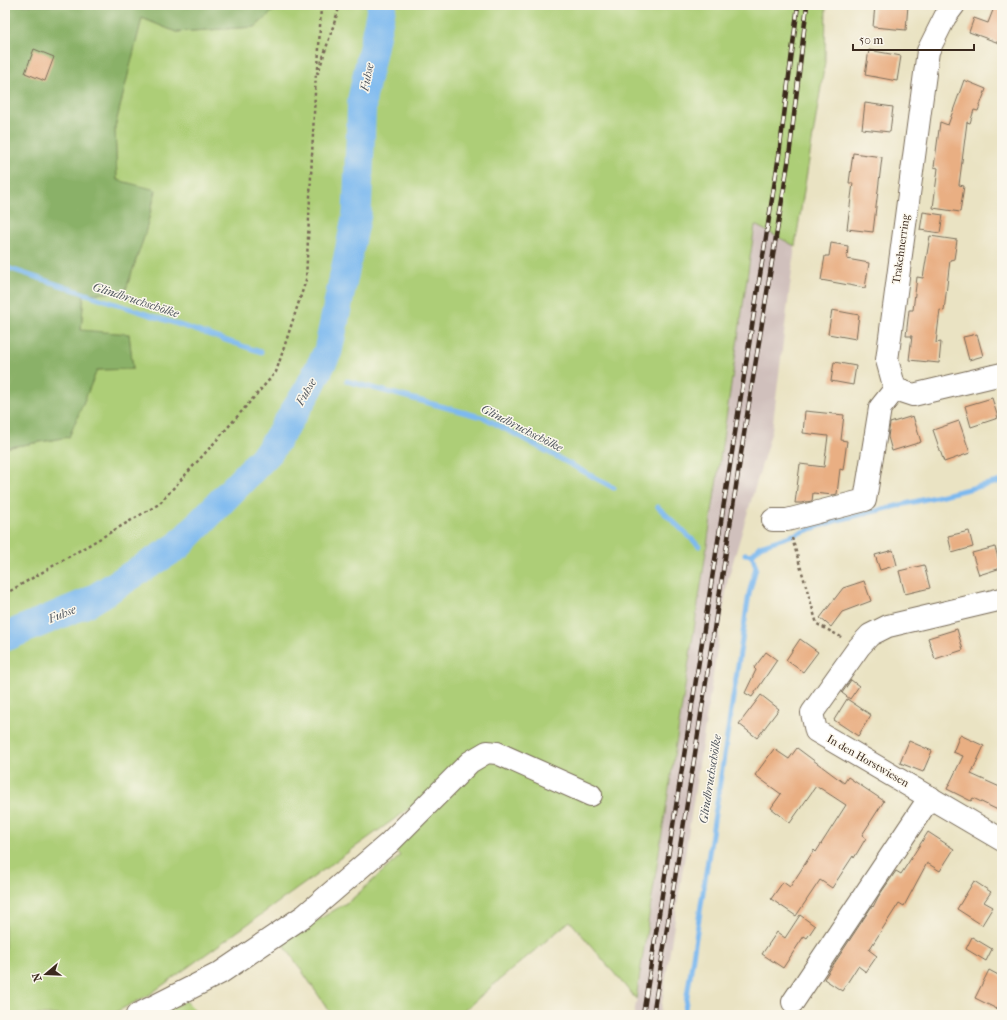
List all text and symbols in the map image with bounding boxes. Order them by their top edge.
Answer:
scale bar [853,26,974,52]
text: 50 m [859,33,883,47]
water label: Fuhse [357,60,377,93]
street label: Trakehnerring [890,213,912,285]
water label: Glindbruchschölke [91,279,182,321]
water label: Fuhse [292,375,320,409]
water label: Glindbruchschölke [479,401,566,455]
water label: Fuhse [45,602,79,626]
water label: Glindbruchschölke [696,732,724,824]
street label: In den Horstwiesen [825,732,912,790]
north arrow [26,954,66,994]
text: N [29,970,45,983]

